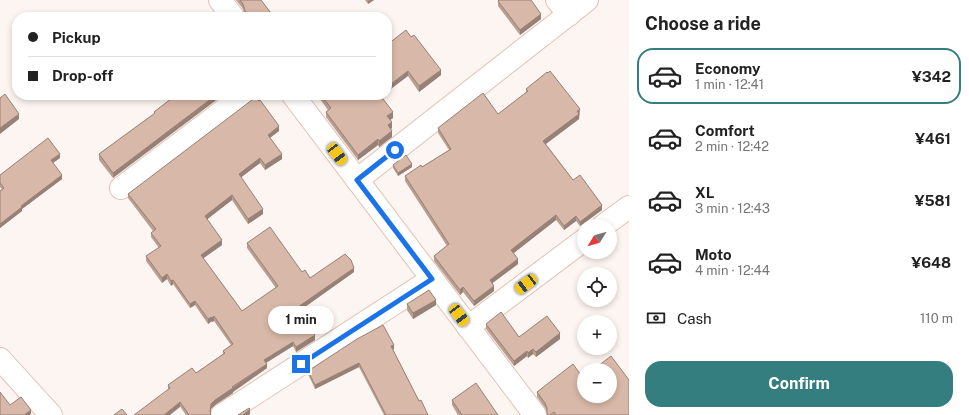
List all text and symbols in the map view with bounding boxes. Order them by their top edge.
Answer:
text: Choose a ride [645,13,761,34]
text: Pickup [52,29,101,46]
icon: car [647,58,683,94]
text: Economy [695,60,760,77]
text: Drop-off [52,67,113,84]
text: ¥342 [912,68,951,85]
text: 1 min · 12:41 [695,77,764,92]
icon: car [647,120,683,156]
text: Comfort [695,122,755,139]
text: ¥461 [915,130,951,147]
text: 2 min · 12:42 [695,139,769,154]
car [325,141,349,167]
route start [386,141,404,159]
icon: car [647,182,683,218]
text: XL [695,184,714,201]
text: ¥581 [915,192,951,209]
text: 3 min · 12:43 [695,201,770,216]
north arrow [577,219,617,259]
map controls [577,219,617,403]
icon: car [647,244,683,280]
text: Moto [695,246,732,263]
text: ¥648 [911,254,951,271]
text: 4 min · 12:44 [695,263,770,278]
button: locate [577,267,617,307]
car [513,272,539,296]
car [447,302,471,328]
callout: 1 min [268,306,334,334]
icon: cash [645,307,667,329]
text: Cash [677,310,712,327]
text: 110 m [920,311,953,326]
text: 1 min [285,312,317,327]
button: + [577,315,617,355]
route end [292,355,310,373]
button: Confirm [645,361,953,407]
button: − [577,363,617,403]

